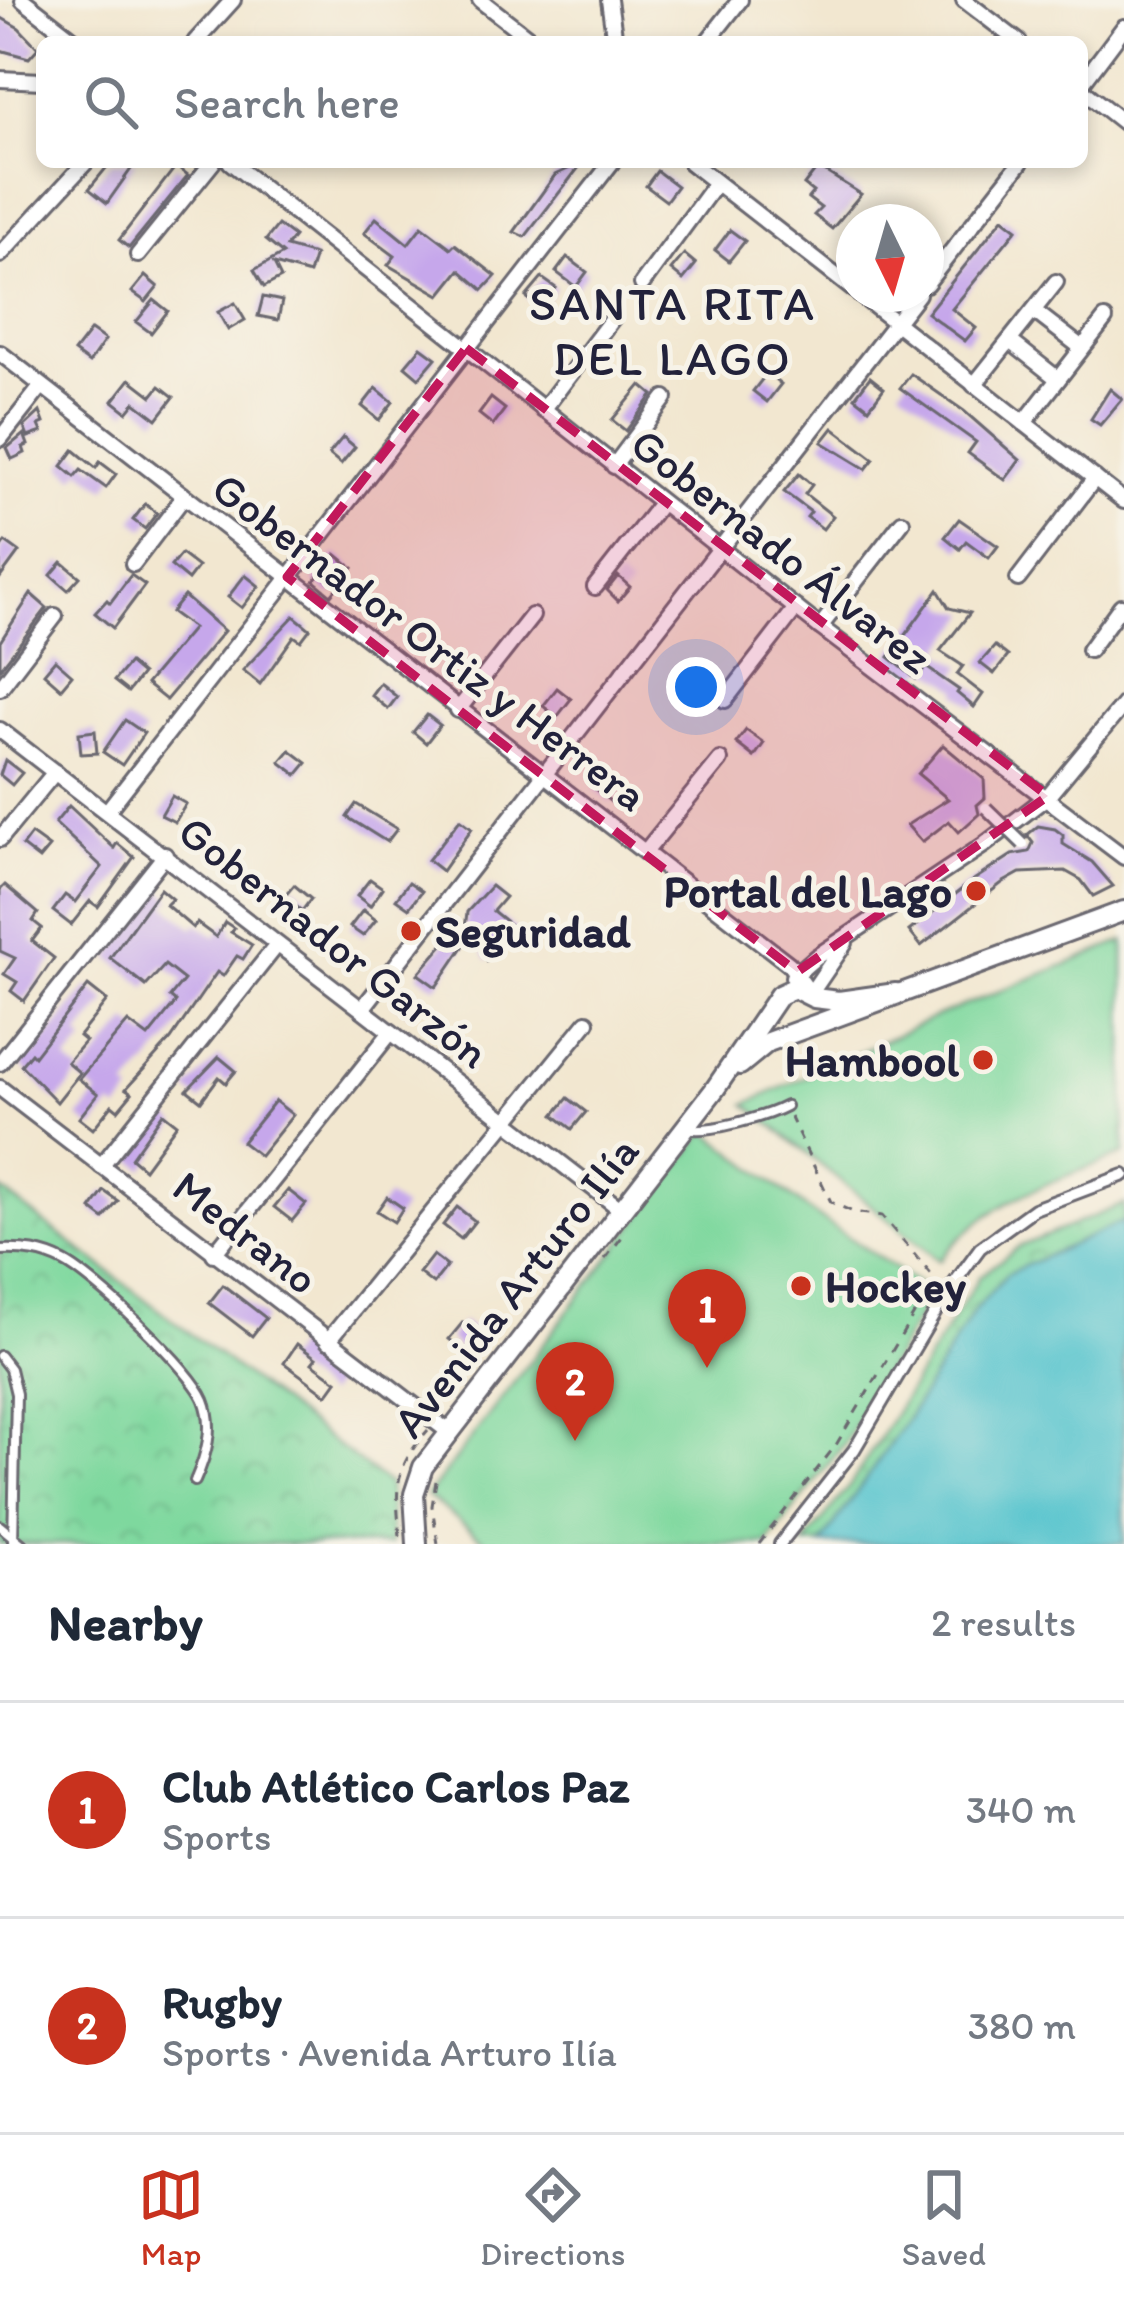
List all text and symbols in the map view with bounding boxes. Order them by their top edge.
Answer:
search box [36,36,1088,168]
icon: search [78,69,144,135]
text: Search here [174,75,400,129]
north arrow [836,204,944,312]
district label: SANTA RITA DEL LAGO [529,274,817,387]
street label: Gobernado Álvarez [621,416,943,684]
street label: Gobernador Ortiz y Herrera [202,460,658,822]
your location [666,657,726,717]
street label: Gobernador Garzón [168,803,500,1079]
place label: Portal del Lago [663,864,952,918]
marker: Portal del Lago [963,878,989,904]
place label: Seguridad [435,904,631,958]
marker: Seguridad [398,918,424,944]
place label: Hambool [785,1033,959,1087]
marker: Hambool [970,1047,996,1073]
street label: Avenida Arturo Ilía [381,1125,649,1447]
street label: Medrano [163,1159,329,1305]
place label: Hockey [825,1259,967,1313]
pin: 1 [668,1269,746,1368]
marker: Hockey [788,1273,814,1299]
pin: 2 [536,1342,614,1441]
text: Nearby [48,1592,203,1653]
text: 2 results [931,1599,1076,1646]
text: Club Atlético Carlos Paz [162,1759,629,1813]
text: 1 [78,1786,96,1833]
text: 340 m [966,1786,1076,1833]
text: Sports [162,1813,271,1860]
text: Rugby [162,1975,282,2029]
text: 2 [77,2002,97,2049]
text: 380 m [968,2002,1076,2049]
text: Sports · Avenida Arturo Ilía [162,2029,617,2076]
tab: Map [138,2162,204,2273]
tab: Directions [480,2162,625,2273]
tab: Saved [902,2162,986,2273]

